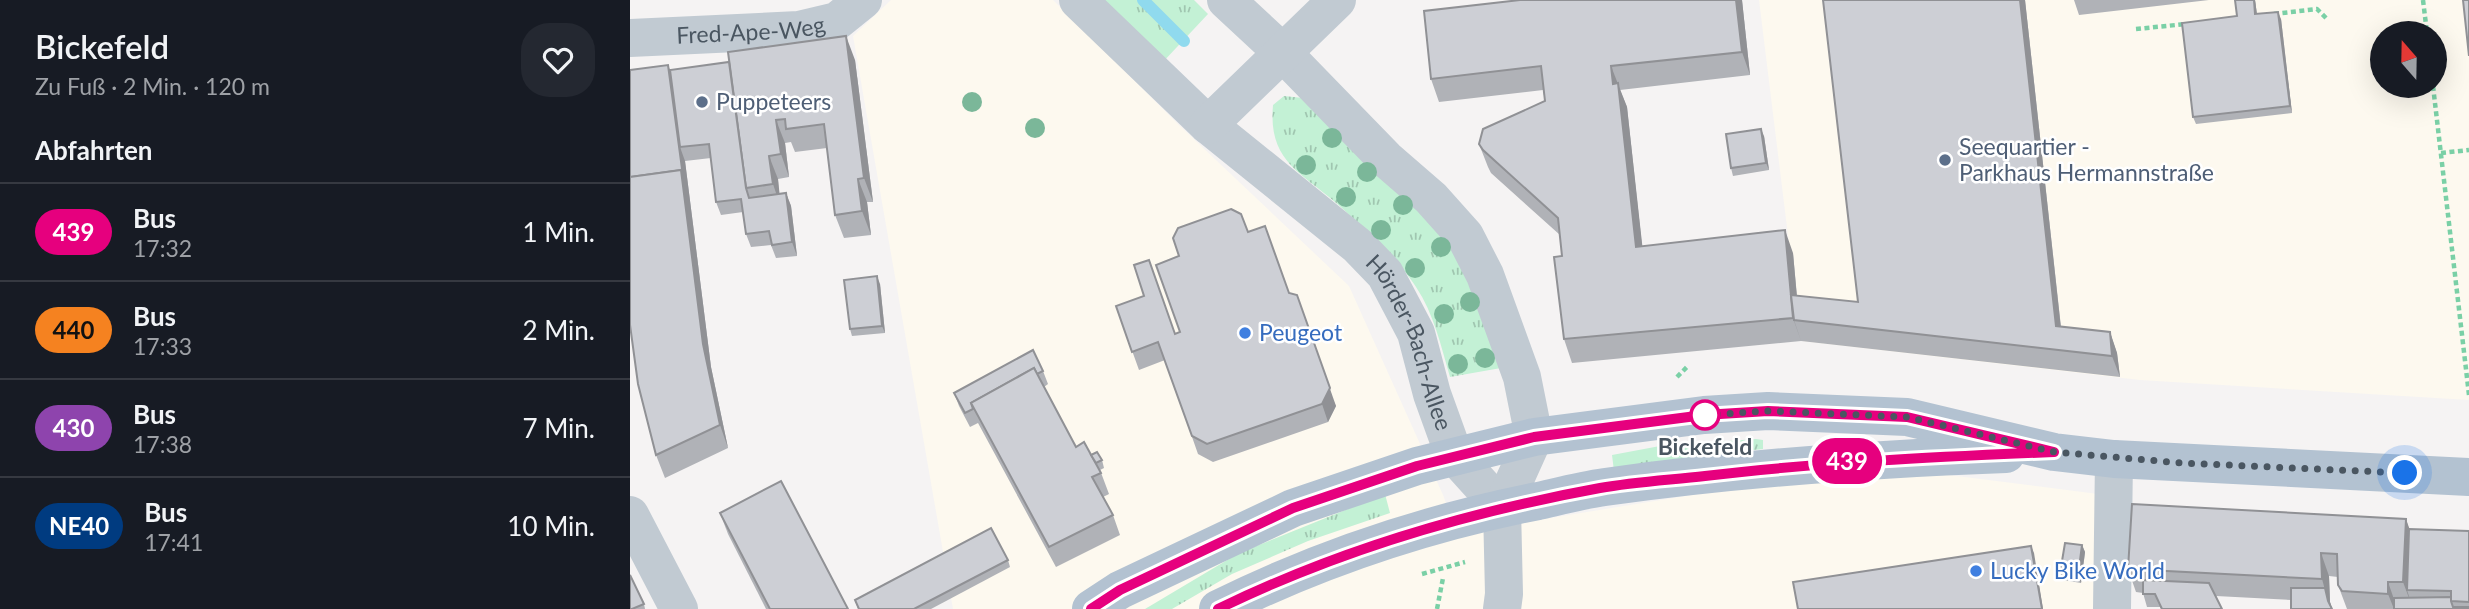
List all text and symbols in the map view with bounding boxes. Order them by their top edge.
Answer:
street label: Fred-Ape-Weg [676,9,828,49]
north arrow [2370,21,2446,98]
map controls [2370,21,2447,98]
button: heart [521,23,595,97]
text: Bickefeld [35,26,169,66]
text: Zu Fuß · 2 Min. · 120 m [35,72,270,100]
place label: Puppeteers [716,87,831,115]
marker: Puppeteers [694,94,710,110]
place label: Seequartier - Parkhaus Hermannstraße [1959,132,2214,186]
text: Abfahrten [35,134,153,166]
marker: Seequartier - Parkhaus Hermannstraße [1937,152,1953,168]
text: Bus [133,202,176,234]
text: 1 Min. [522,216,595,248]
text: 439 [53,217,94,246]
text: 17:32 [133,234,192,262]
street label: Hörder-Bach-Allee [1361,248,1459,434]
text: Bus [133,300,176,332]
text: 2 Min. [522,314,595,346]
text: 440 [53,315,94,344]
place label: Peugeot [1259,318,1343,346]
marker: Peugeot [1237,325,1253,341]
text: 17:33 [133,332,192,360]
text: Bus [133,398,176,430]
marker: Bickefeld [1690,400,1720,430]
text: 7 Min. [522,412,595,444]
text: 430 [53,413,94,442]
text: 17:38 [133,430,192,458]
place label: Bickefeld [1658,432,1752,460]
line badge: 439 [1807,438,1887,484]
text: 439 [1826,446,1868,475]
your location [2387,455,2422,490]
text: Bus [144,496,187,528]
text: 10 Min. [507,510,595,542]
text: NE40 [49,511,109,540]
text: 17:41 [144,528,203,556]
place label: Lucky Bike World [1990,556,2165,584]
marker: Lucky Bike World [1968,563,1984,579]

